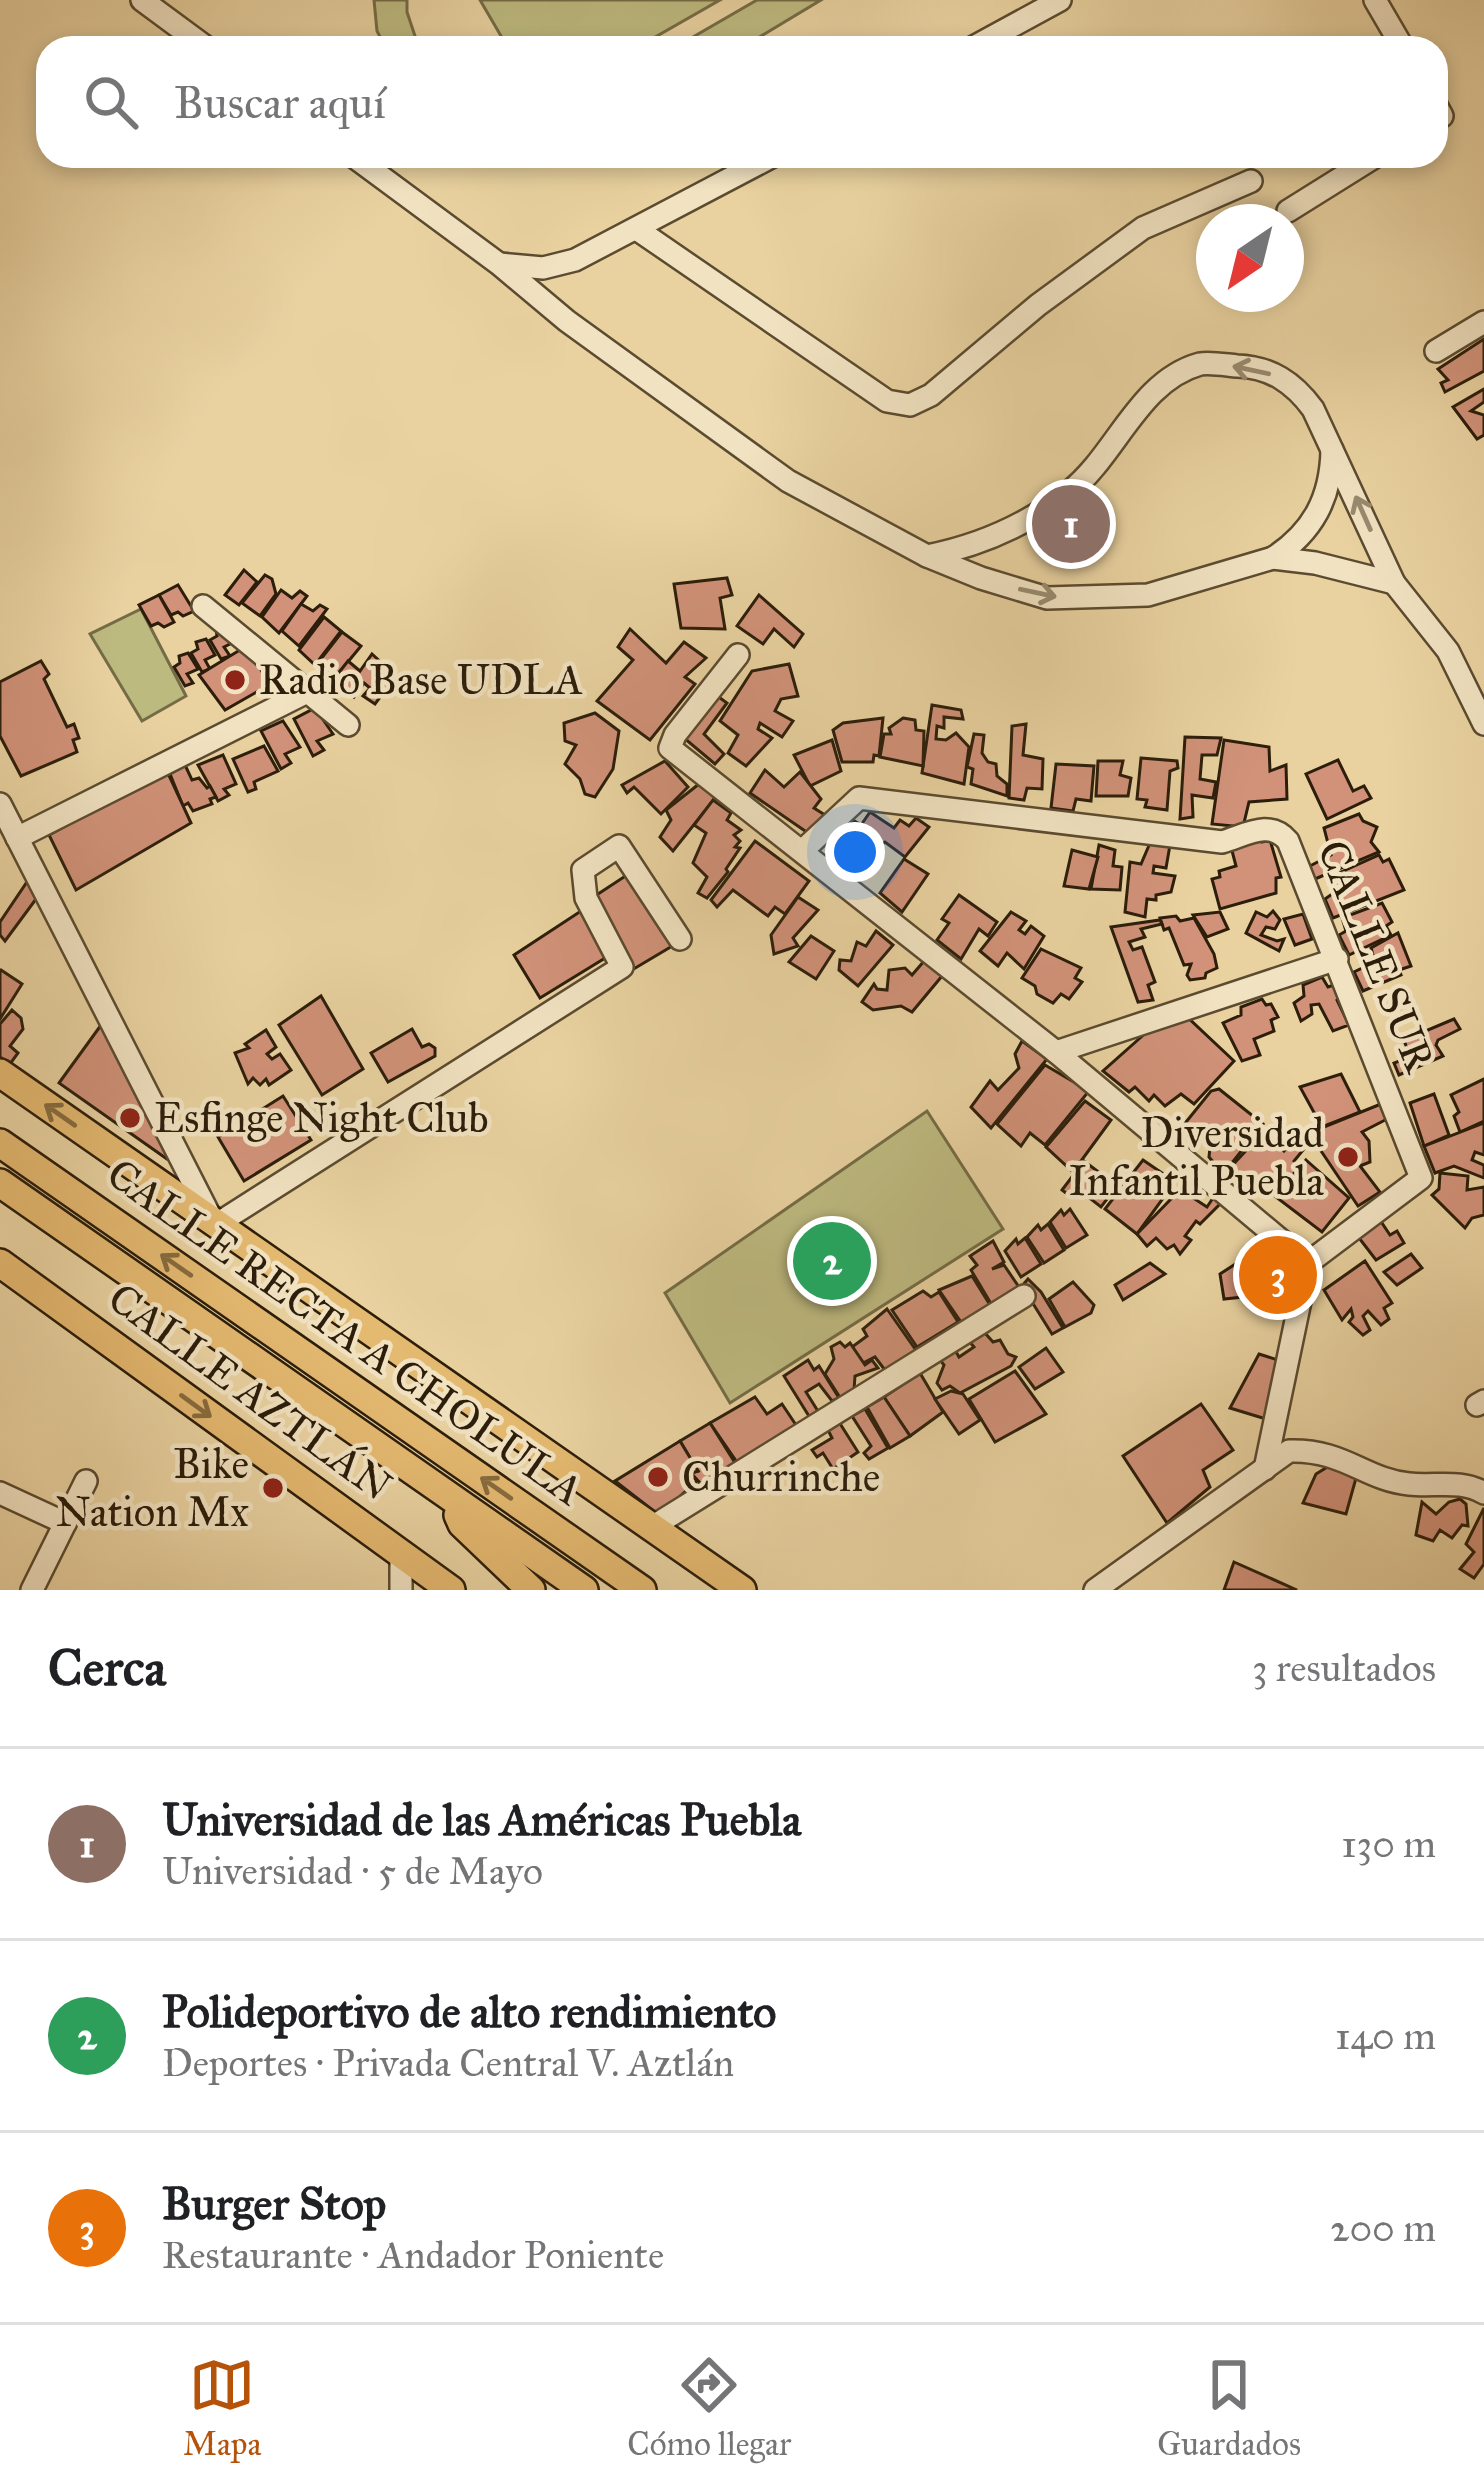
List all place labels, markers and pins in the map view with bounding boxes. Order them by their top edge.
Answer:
pin: 1 [1032,479,1110,569]
place label: Radio Base UDLA [259,654,583,706]
marker: Radio Base UDLA [222,667,248,693]
place label: Esfinge Night Club [154,1092,489,1144]
marker: Esfinge Night Club [117,1105,143,1131]
place label: Diversidad Infantil Puebla [1069,1107,1324,1207]
marker: Diversidad Infantil Puebla [1335,1144,1361,1170]
pin: 2 [793,1216,871,1306]
pin: 3 [1239,1230,1317,1320]
place label: Bike Nation Mx [55,1438,249,1538]
place label: Churrinche [682,1451,880,1503]
marker: Churrinche [645,1464,671,1490]
marker: Bike Nation Mx [260,1475,286,1501]

